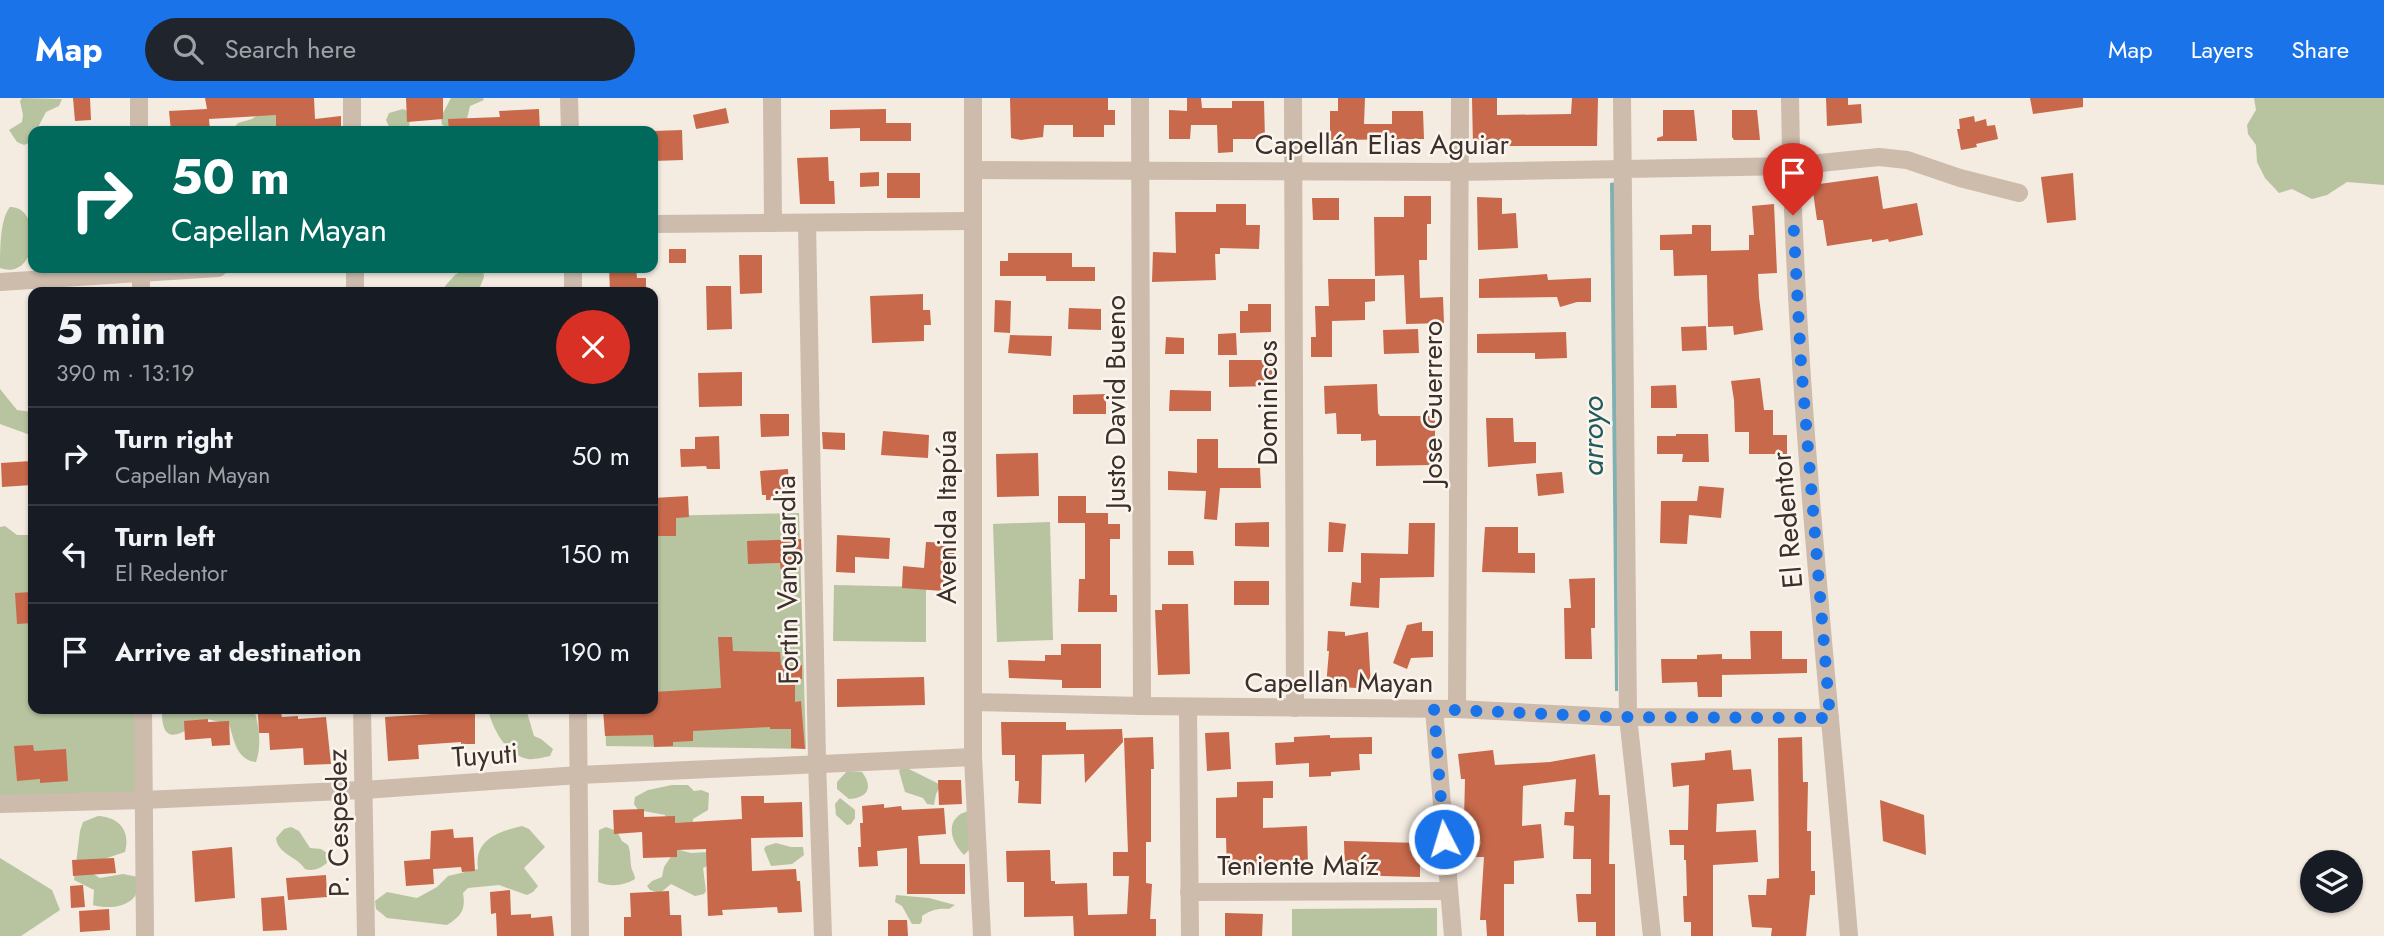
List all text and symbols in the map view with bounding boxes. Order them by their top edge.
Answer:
search box [145,18,635,81]
text: Map [35,26,103,73]
icon: search [169,30,207,68]
text: Search here [225,30,356,68]
text: Map [2108,32,2153,67]
text: Layers [2191,32,2253,67]
text: Share [2291,32,2349,67]
street label: Capellán Elias Aguiar [1255,124,1510,165]
text: 50 m [171,142,290,212]
pin [1763,143,1823,215]
icon: right [56,154,147,245]
icon: arrive [1774,154,1812,192]
text: Capellan Mayan [171,207,387,253]
street label: Justo David Bueno [1095,295,1136,513]
text: 5 min [56,299,166,360]
button: close [556,310,630,384]
street label: Jose Guerrero [1412,321,1453,489]
street label: Dominicos [1247,340,1288,466]
text: 390 m · 13:19 [56,356,195,390]
water label: arroyo [1571,396,1614,476]
text: Turn right [115,420,233,458]
street label: Avenida Itapúa [926,430,967,604]
icon: right [56,437,94,475]
text: 50 m [572,437,630,475]
street label: El Redentor [1761,450,1813,590]
text: Capellan Mayan [115,458,270,492]
street label: Fortin Vanguardia [765,475,809,685]
text: Turn left [115,518,215,556]
icon: left [56,535,94,573]
text: 150 m [560,535,630,573]
text: El Redentor [115,556,228,590]
icon: arrive [56,633,94,671]
text: Arrive at destination [115,633,362,671]
text: 190 m [560,633,630,671]
street label: Capellan Mayan [1245,662,1433,703]
street label: Tuyuti [450,732,520,778]
street label: P. Cespedez [316,748,360,897]
position arrow [1407,802,1481,876]
street label: Teniente Maíz [1217,845,1379,886]
map controls [2300,850,2363,913]
button: layers [2300,850,2363,913]

